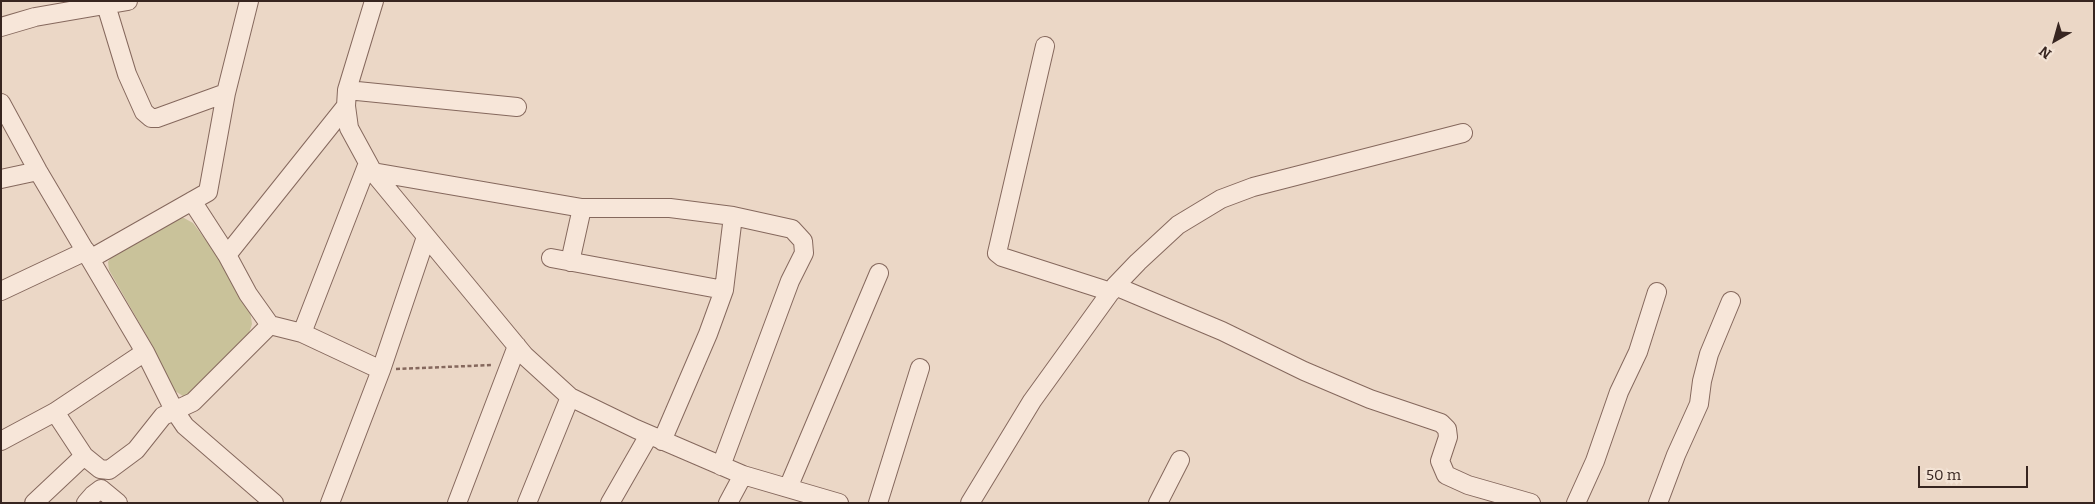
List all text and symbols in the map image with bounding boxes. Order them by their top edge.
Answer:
north arrow [2030,15,2080,65]
text: N [2036,42,2055,62]
scale bar [1920,456,2030,488]
text: 50 m [1926,466,1961,484]

